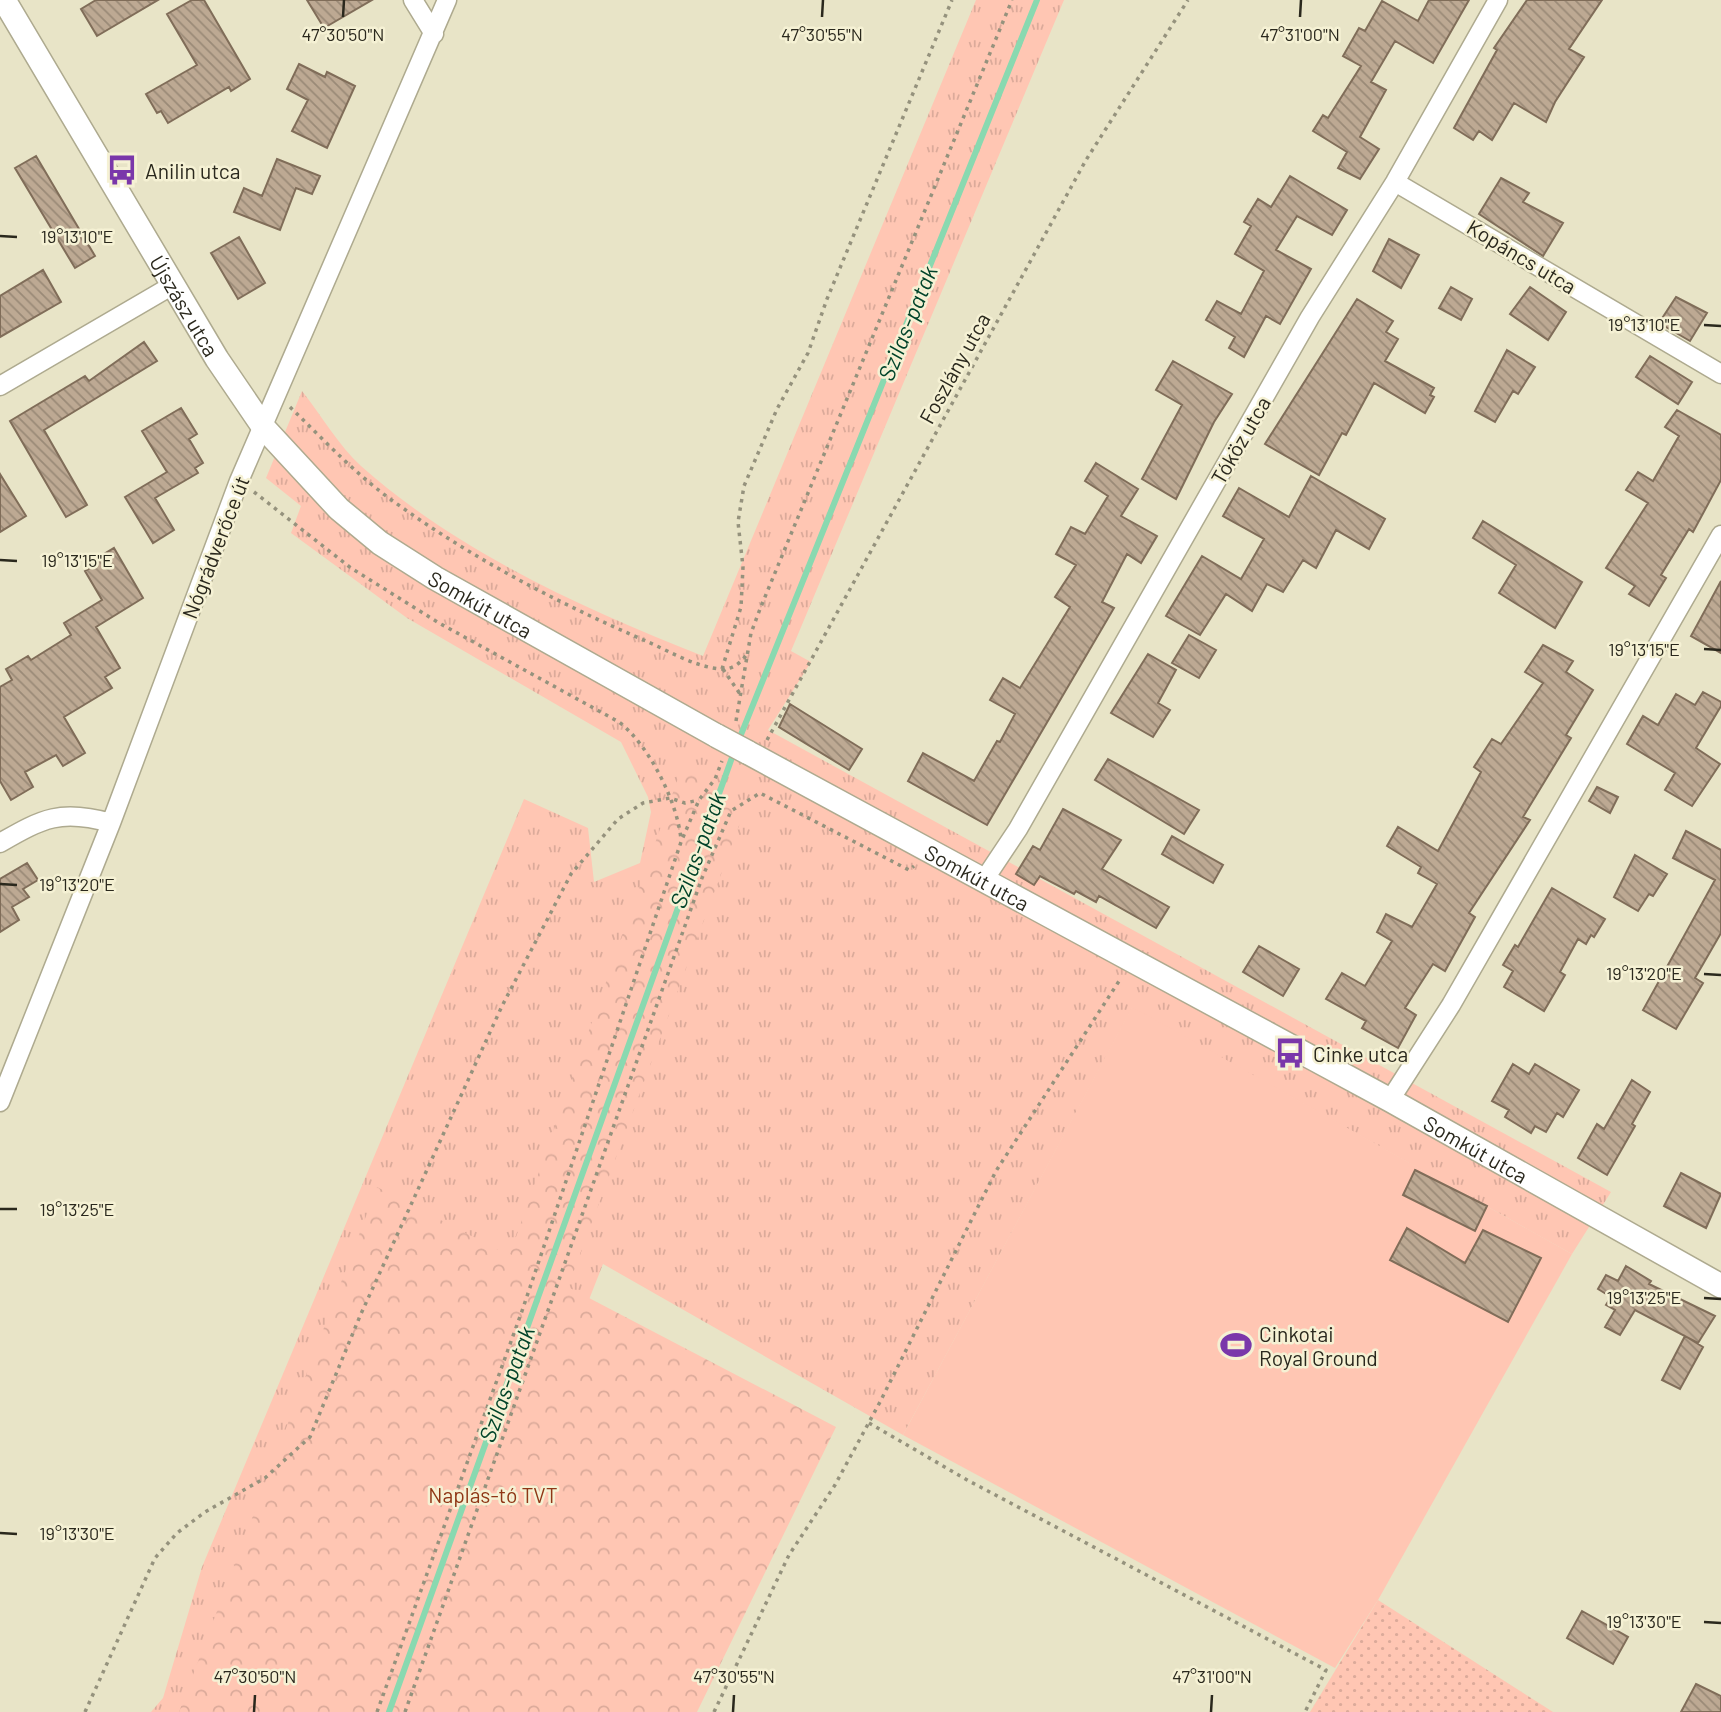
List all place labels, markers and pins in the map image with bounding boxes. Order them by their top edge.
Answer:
bus stop icon: Anilin utca [105,153,139,187]
place label: Anilin utca [145,158,240,183]
bus stop icon: Cinke utca [1273,1036,1307,1070]
place label: Cinke utca [1313,1041,1408,1066]
place label: Cinkotai Royal Ground [1259,1321,1378,1370]
sports icon: Cinkotai Royal Ground [1219,1328,1253,1362]

